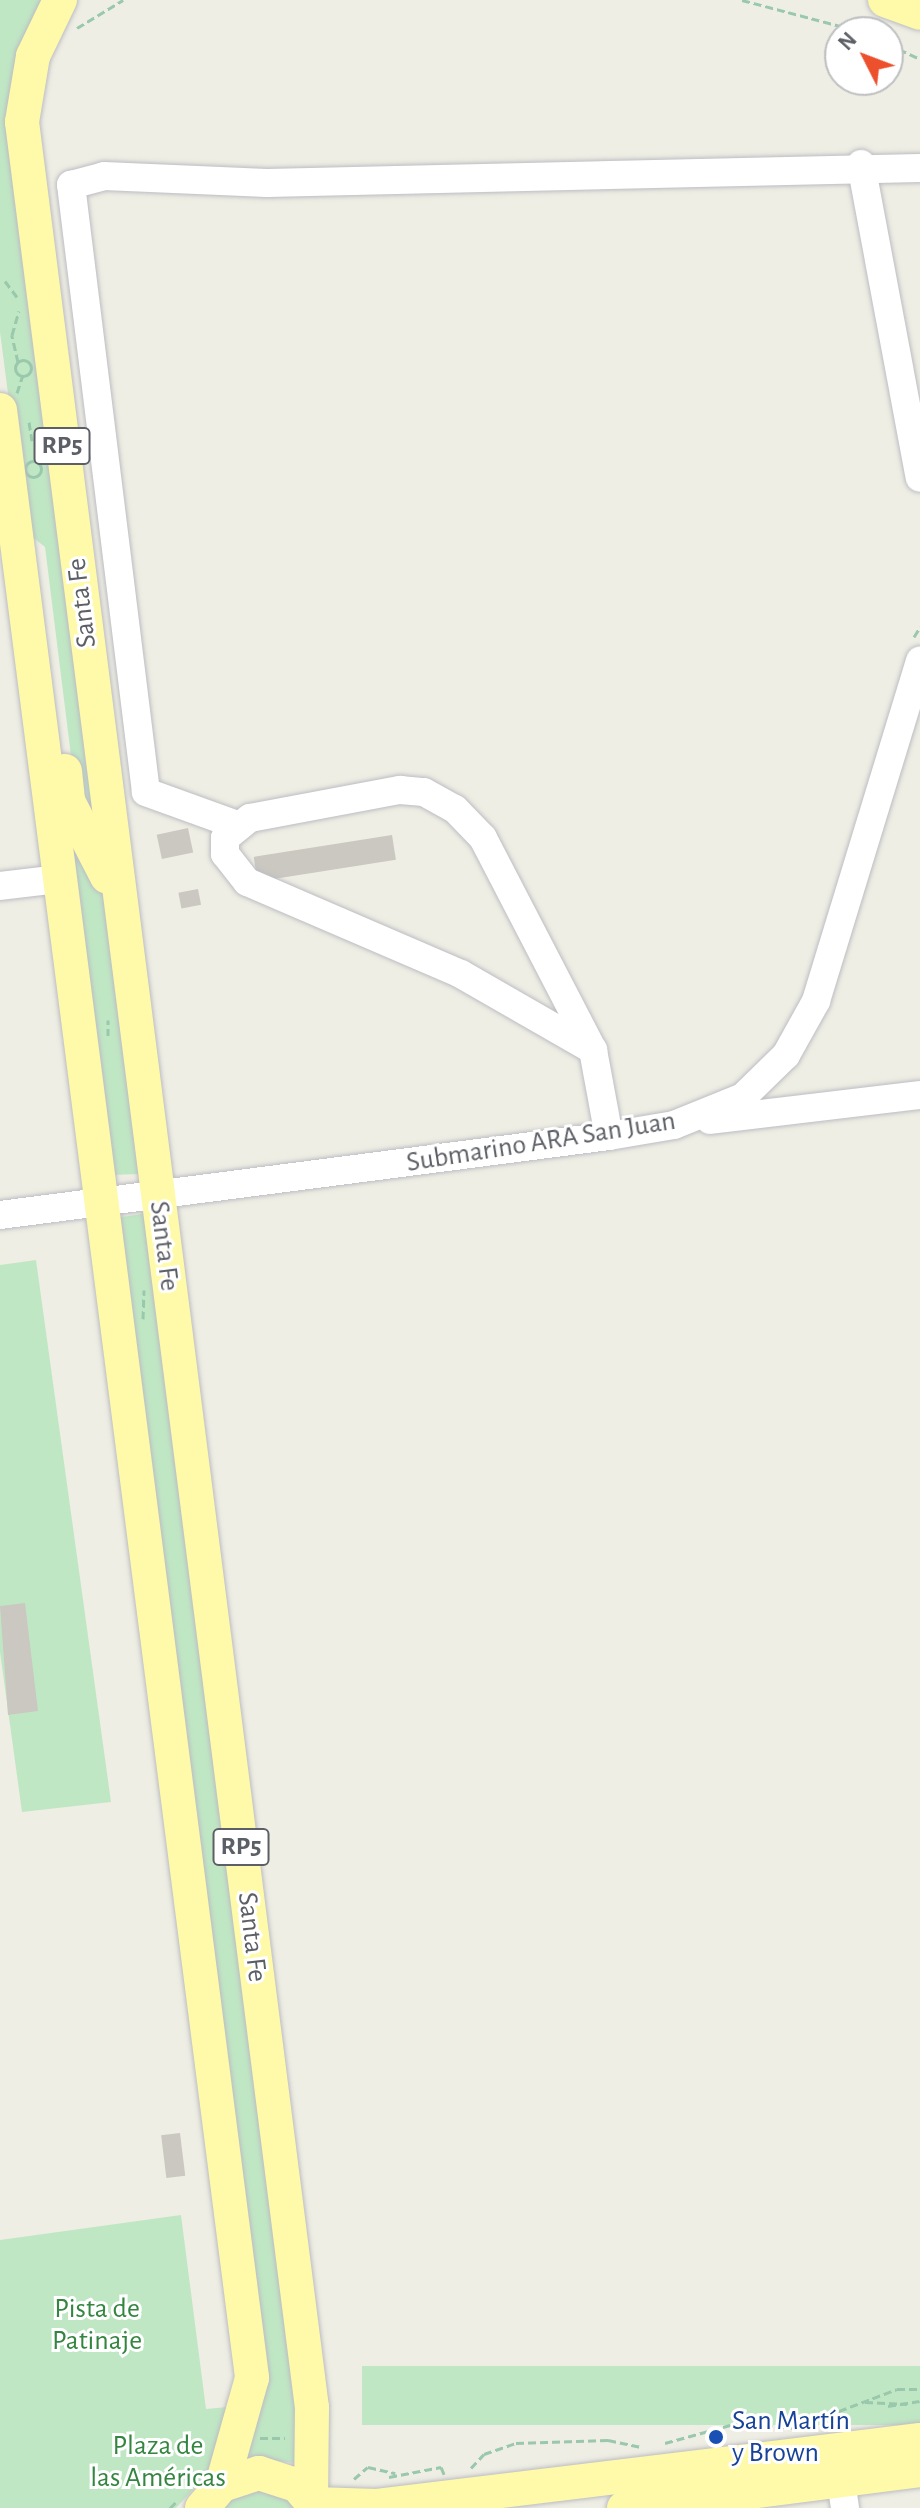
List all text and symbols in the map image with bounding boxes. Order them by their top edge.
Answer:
north arrow [824,16,904,96]
text: N [834,28,861,54]
road number: RP5 [32,424,92,468]
street label: Santa Fe [60,556,104,650]
street label: Submarino ARA San Juan [404,1104,678,1180]
street label: Santa Fe [142,1199,186,1293]
road number: RP5 [211,1825,271,1869]
street label: Santa Fe [230,1890,274,1984]
park label: Pista de Patinaje [52,2292,142,2358]
place label: San Martín y Brown [732,2404,850,2470]
marker: San Martín y Brown [707,2428,725,2446]
park label: Plaza de las Américas [90,2429,226,2495]

